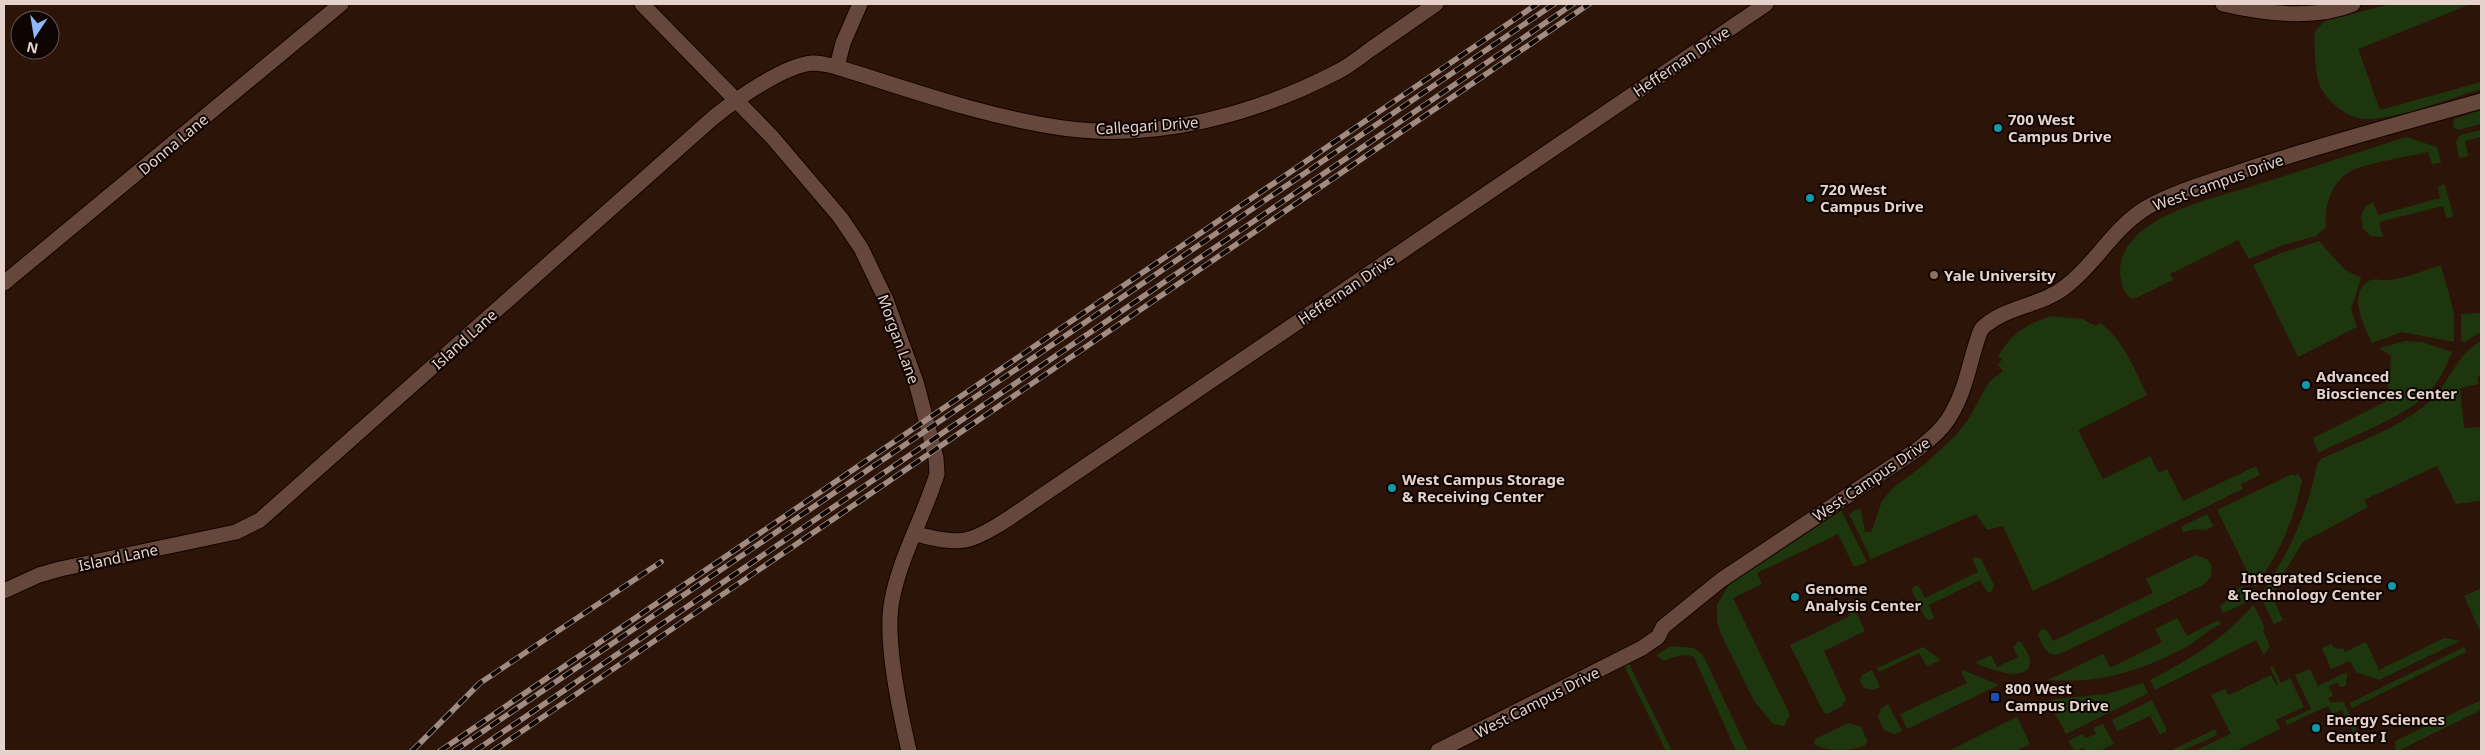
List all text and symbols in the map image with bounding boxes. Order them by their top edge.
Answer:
north arrow [10,10,60,60]
street label: Heffernan Drive [1629,21,1733,101]
text: N [25,38,40,59]
street label: Donna Lane [134,109,212,179]
place label: 700 West Campus Drive [2008,109,2112,146]
street label: Callegari Drive [1095,111,1199,139]
marker: 700 West Campus Drive [1992,122,2004,134]
street label: West Campus Drive [2150,149,2286,215]
place label: 720 West Campus Drive [1820,179,1924,216]
marker: 720 West Campus Drive [1804,192,1816,204]
street label: Heffernan Drive [1294,249,1398,329]
place label: Yale University [1944,265,2056,285]
marker: Yale University [1928,269,1940,281]
street label: Morgan Lane [874,292,924,386]
street label: Island Lane [427,304,501,374]
place label: Advanced Biosciences Center [2316,366,2457,403]
marker: Advanced Biosciences Center [2300,379,2312,391]
street label: West Campus Drive [1809,432,1933,526]
place label: West Campus Storage & Receiving Center [1402,469,1565,506]
marker: West Campus Storage & Receiving Center [1386,482,1398,494]
street label: Island Lane [76,539,160,575]
place label: Integrated Science & Technology Center [2227,567,2382,604]
place label: Genome Analysis Center [1805,578,1921,615]
marker: Integrated Science & Technology Center [2386,580,2398,592]
marker: Genome Analysis Center [1789,591,1801,603]
street label: West Campus Drive [1471,662,1603,742]
place label: 800 West Campus Drive [2005,678,2109,715]
marker: 800 West Campus Drive [1989,691,2001,703]
place label: Energy Sciences Center I [2326,709,2445,746]
marker: Energy Sciences Center I [2310,722,2322,734]

